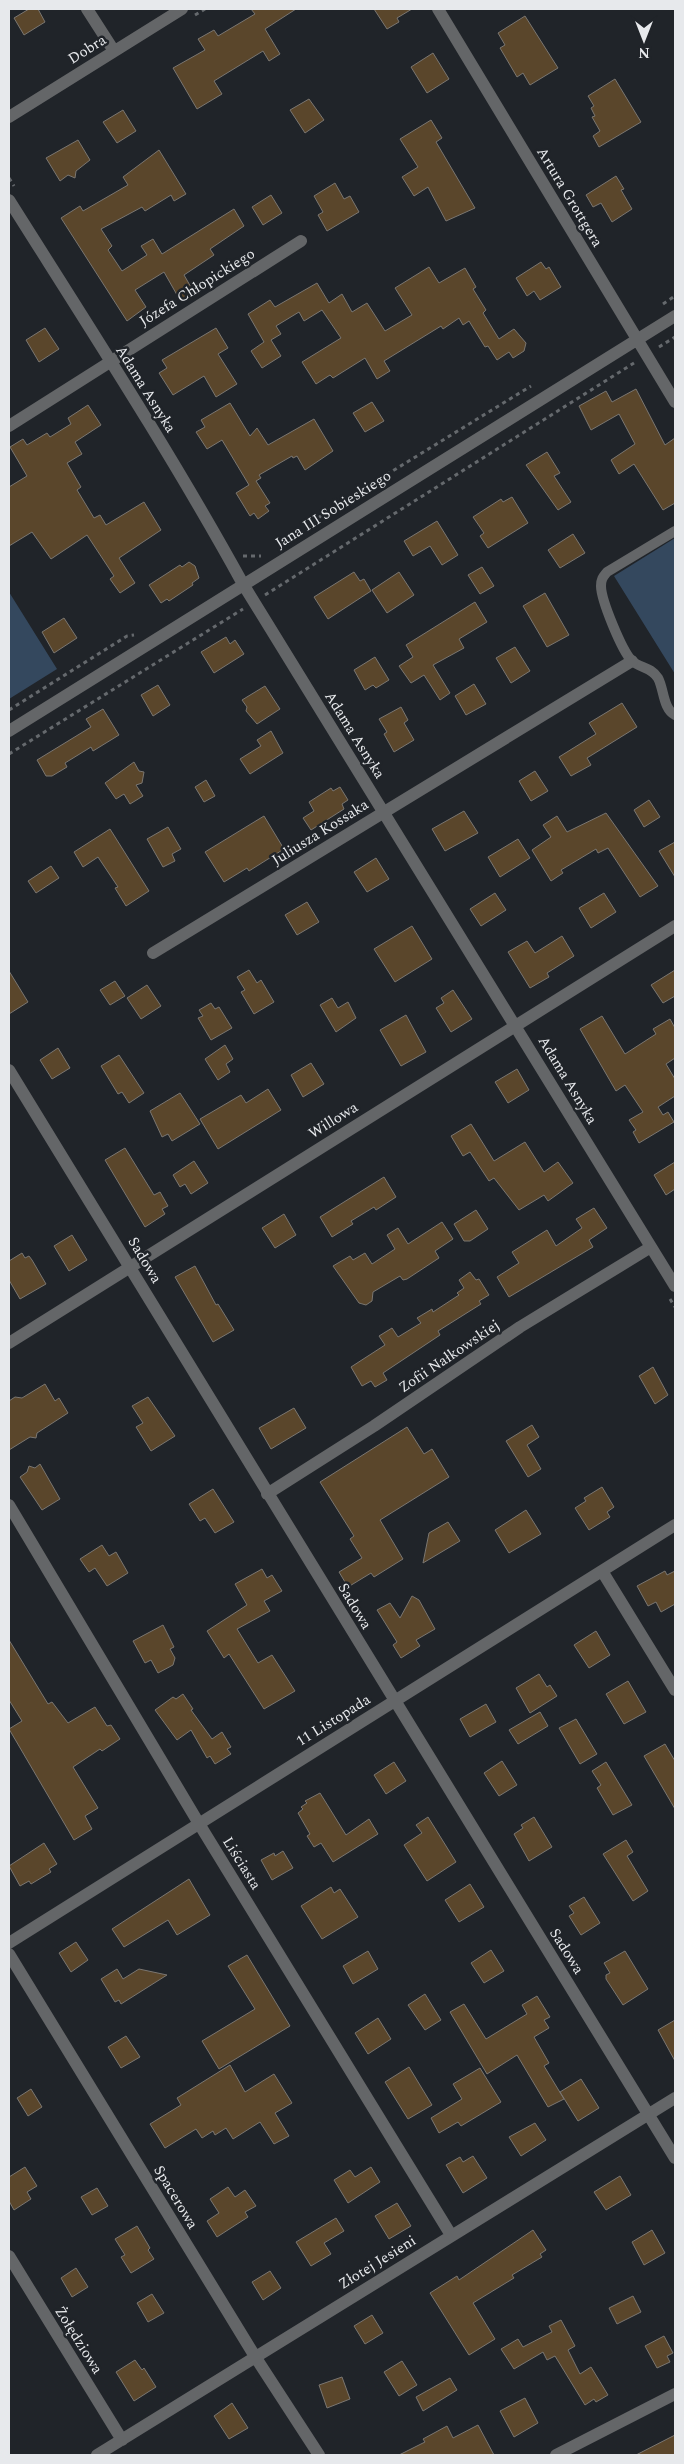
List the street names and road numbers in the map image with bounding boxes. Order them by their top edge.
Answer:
street label: Dobra [64,28,112,70]
street label: Artura Grottgera [531,143,609,252]
street label: Józefa Chłopickiego [135,242,260,332]
street label: Adama Asnyka [109,341,182,438]
street label: Jana III Sobieskiego [271,464,396,554]
street label: Adama Asnyka [318,687,391,784]
street label: Juliusza Kossaka [267,793,374,871]
street label: Adama Asnyka [532,1032,603,1129]
street label: Willowa [304,1096,363,1145]
street label: Sadowa [122,1233,168,1288]
street label: Zofii Nałkowskiej [394,1314,505,1399]
street label: Sadowa [332,1579,378,1634]
street label: 11 Listopada [291,1688,376,1753]
street label: Liściasta [216,1832,267,1895]
street label: Sadowa [543,1924,590,1979]
street label: Spacerowa [147,2161,204,2234]
street label: Złotej Jesieni [334,2229,421,2295]
street label: Żołędziowa [49,2302,109,2379]

